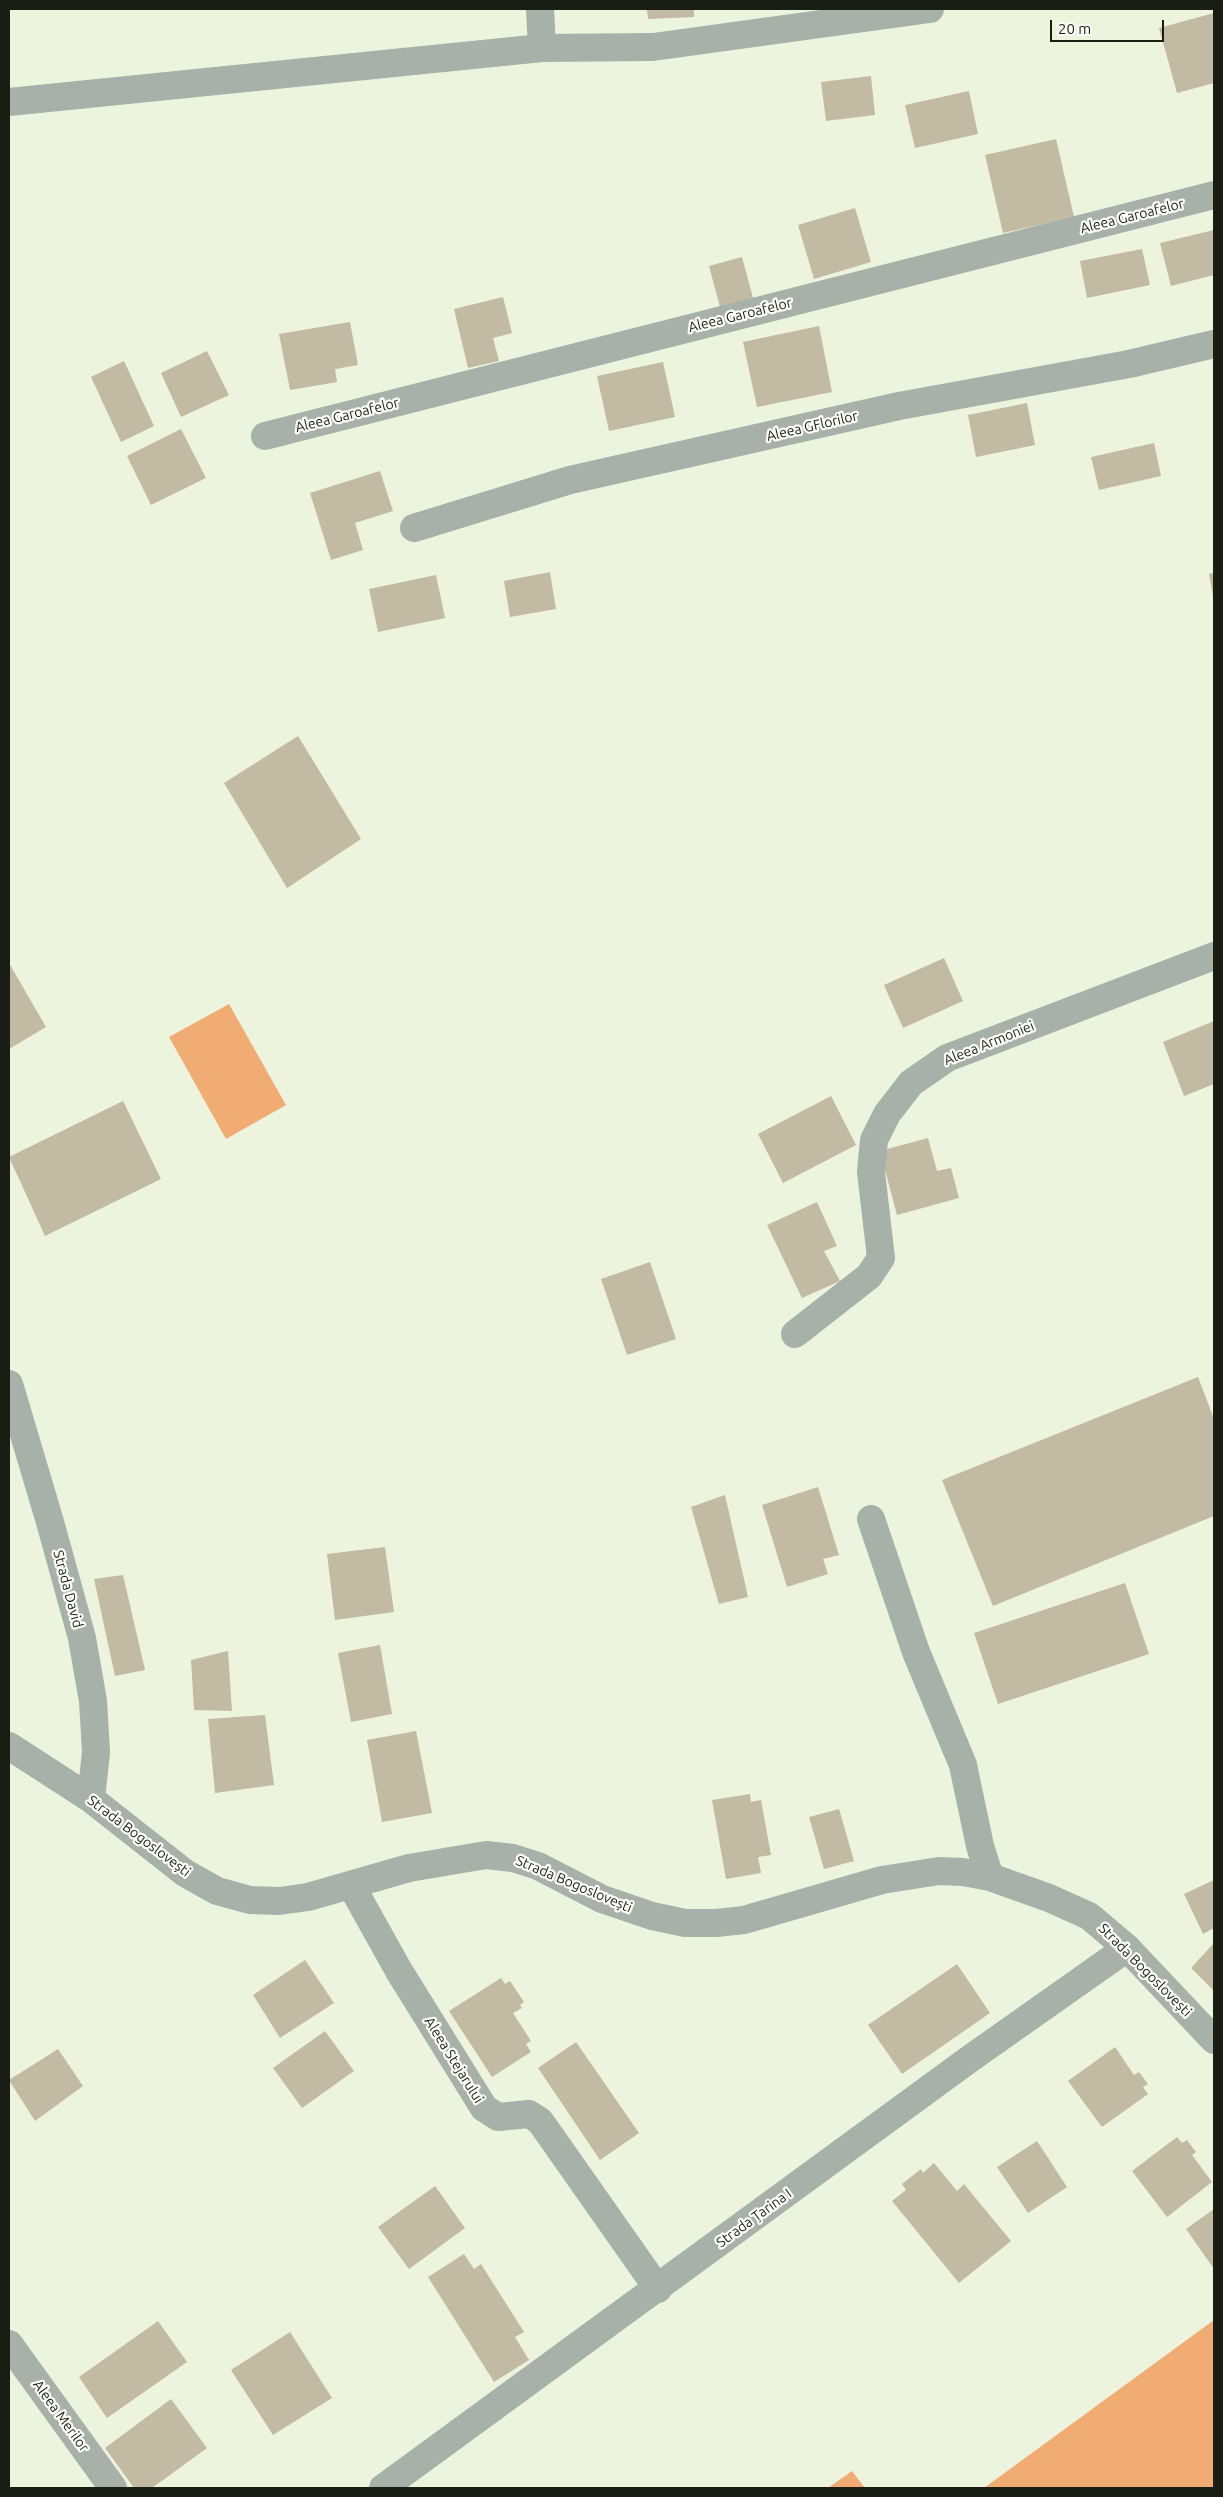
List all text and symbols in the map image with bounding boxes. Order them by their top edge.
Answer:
scale bar [1053,10,1167,42]
text: 20 m [1058,20,1091,37]
street label: Aleea Garoafelor [1079,195,1185,237]
street label: Aleea Garoafelor [687,294,793,336]
street label: Aleea Garoafelor [294,394,400,436]
street label: Aleea GFlorilor [765,407,859,445]
street label: Aleea Armoniei [941,1017,1037,1069]
street label: Strada David [50,1548,86,1630]
street label: Strada Bogoslovești [84,1792,194,1880]
street label: Strada Bogoslovești [513,1852,635,1916]
street label: Strada Bogoslovești [1095,1920,1195,2020]
street label: Aleea Stejarului [421,2014,487,2106]
street label: Strada Țarina I [713,2185,795,2251]
street label: Aleea Merilor [29,2377,93,2455]

